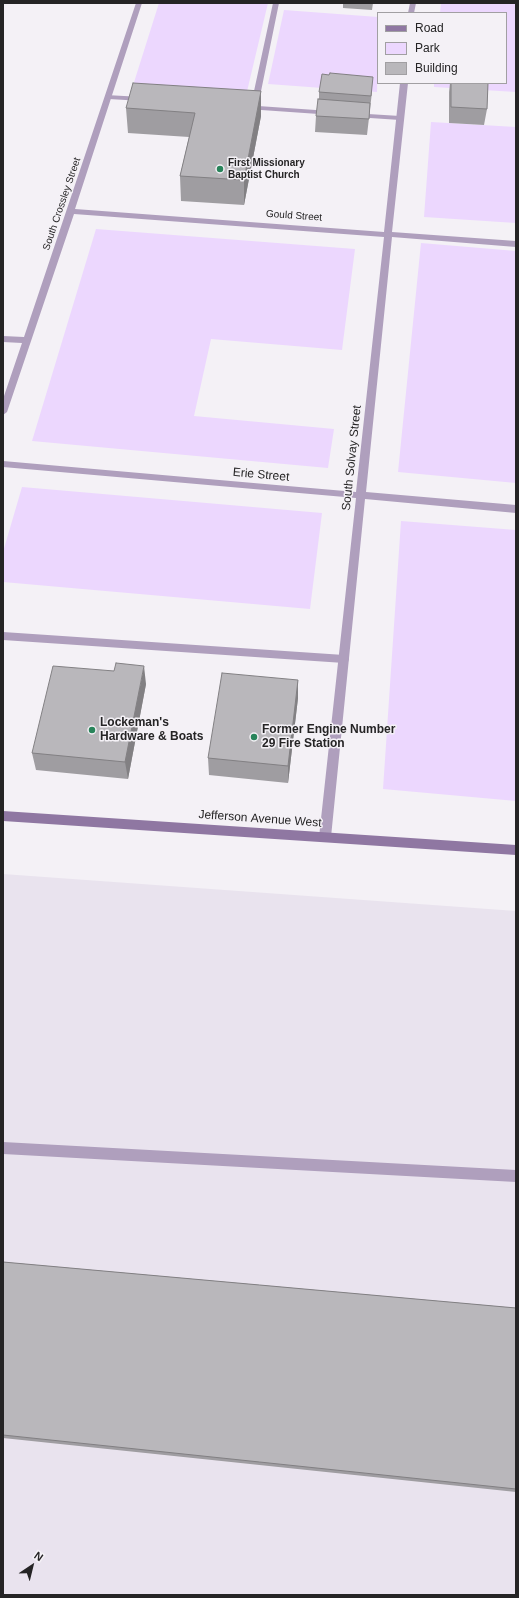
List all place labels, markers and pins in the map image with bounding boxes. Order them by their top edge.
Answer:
place label: First Missionary Baptist Church [228,157,305,180]
marker: First Missionary Baptist Church [215,164,225,174]
place label: Lockeman's Hardware & Boats [100,716,203,744]
place label: Former Engine Number 29 Fire Station [262,723,395,751]
marker: Lockeman's Hardware & Boats [87,725,97,735]
marker: Former Engine Number 29 Fire Station [249,732,259,742]

